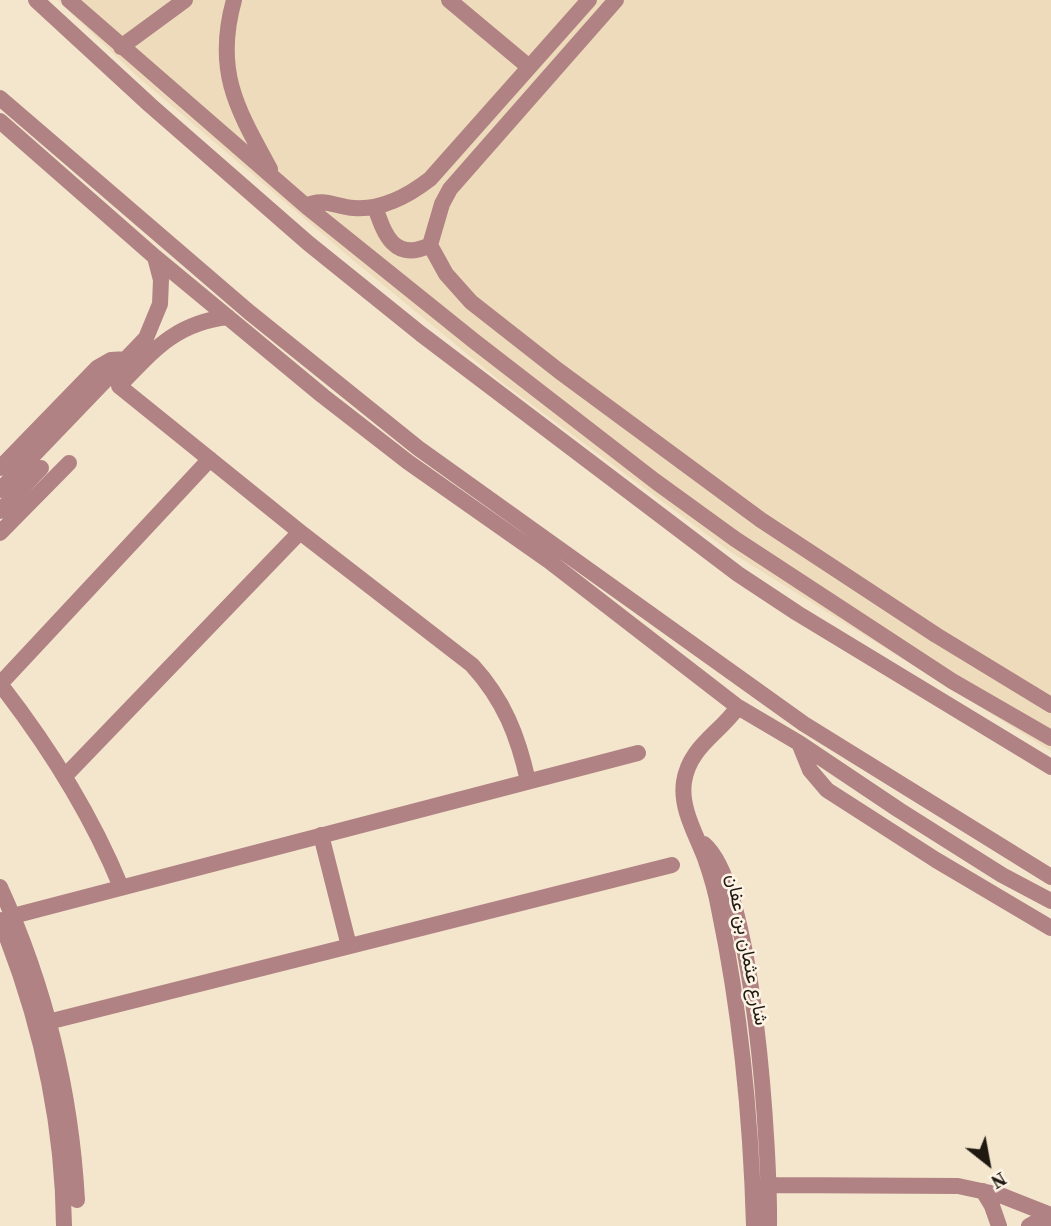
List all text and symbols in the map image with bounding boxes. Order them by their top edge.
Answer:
street label: شارع عثمان بن عفان [720,873,772,1027]
north arrow [953,1128,1023,1198]
text: N [986,1166,1011,1196]

